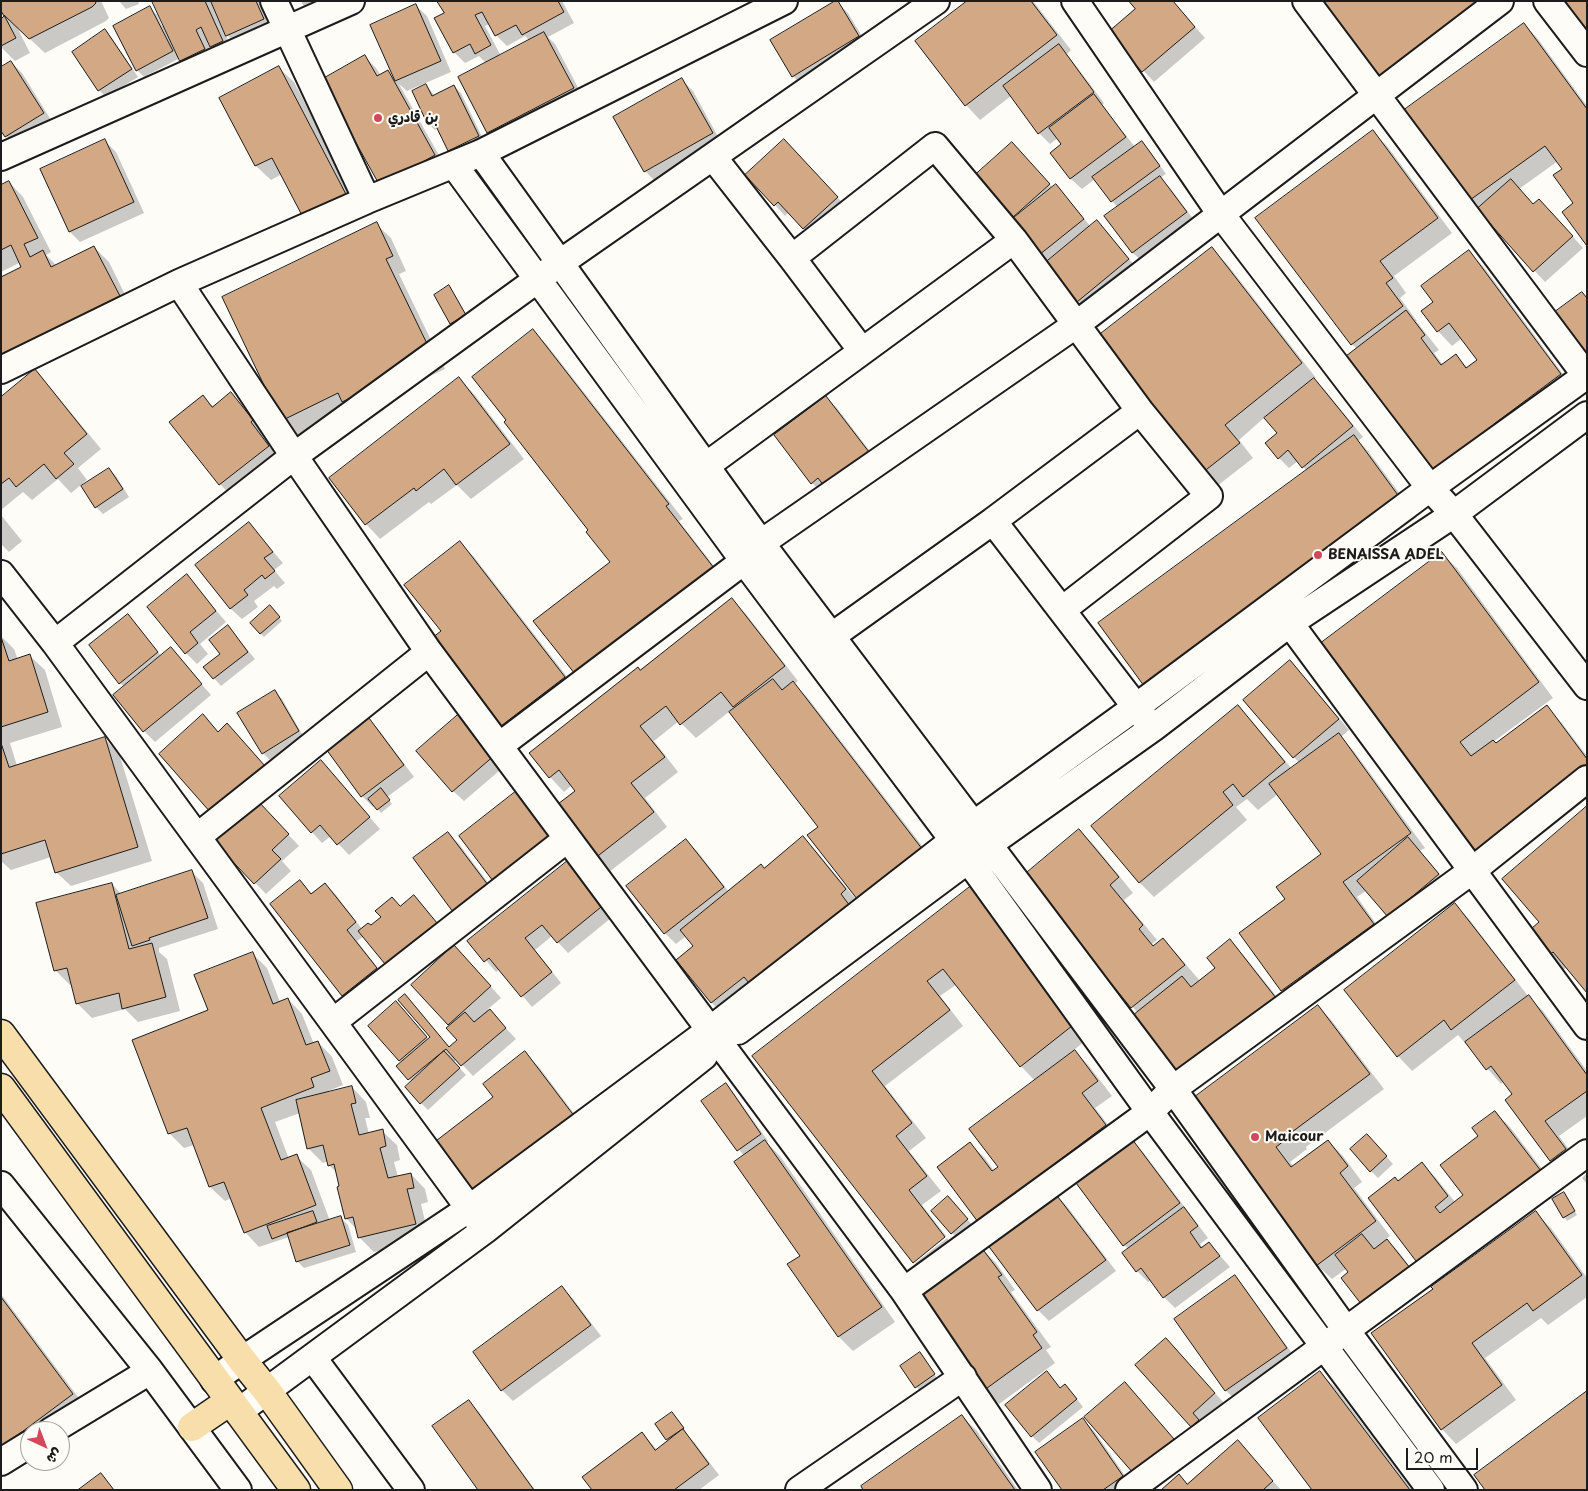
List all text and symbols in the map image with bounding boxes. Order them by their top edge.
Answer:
place label: بن قادري [388,110,438,126]
marker: بن قادري [372,112,384,124]
place label: BENAISSA ADEL [1328,547,1444,563]
marker: BENAISSA ADEL [1312,549,1324,561]
place label: Maicour [1265,1129,1323,1145]
marker: Maicour [1249,1131,1261,1143]
north arrow [20,1421,70,1471]
scale bar [1408,1438,1480,1470]
text: ش [42,1444,68,1470]
text: 20 m [1414,1445,1453,1468]

